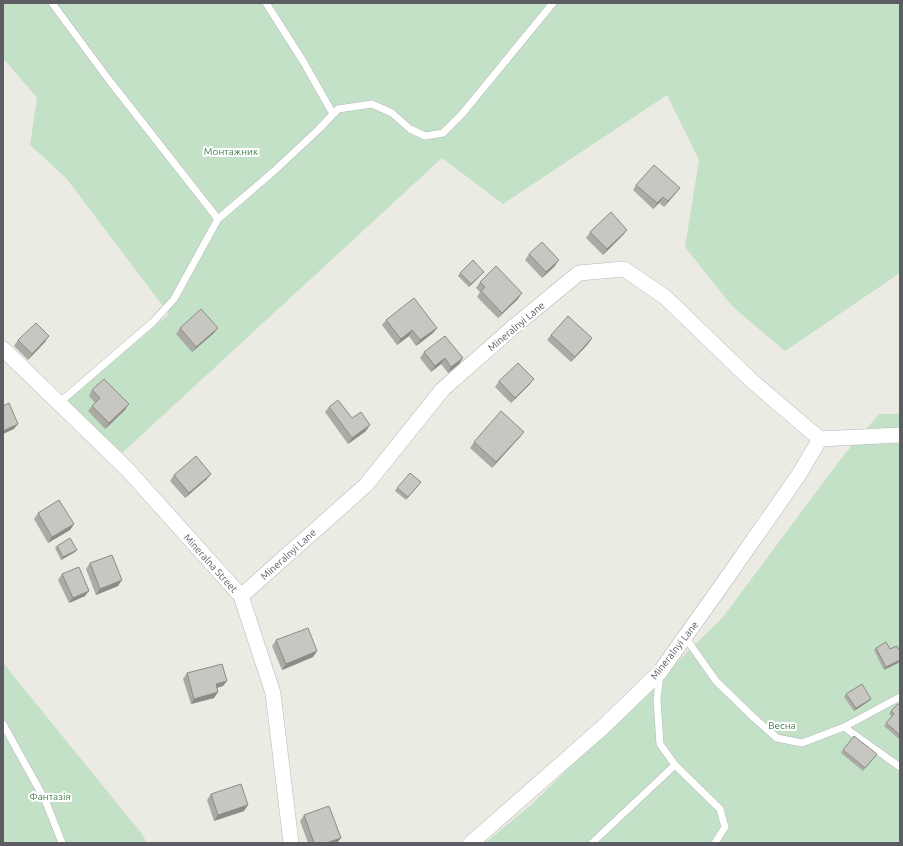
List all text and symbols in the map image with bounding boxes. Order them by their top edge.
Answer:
park label: Монтажник [204,146,258,157]
street label: Mineralnyi Lane [486,300,547,353]
street label: Mineralnyi Lane [258,527,318,582]
street label: Mineralna Street [181,532,240,595]
street label: Mineralnyi Lane [648,619,700,681]
park label: Весна [768,720,796,731]
park label: Фантазія [29,791,71,802]

